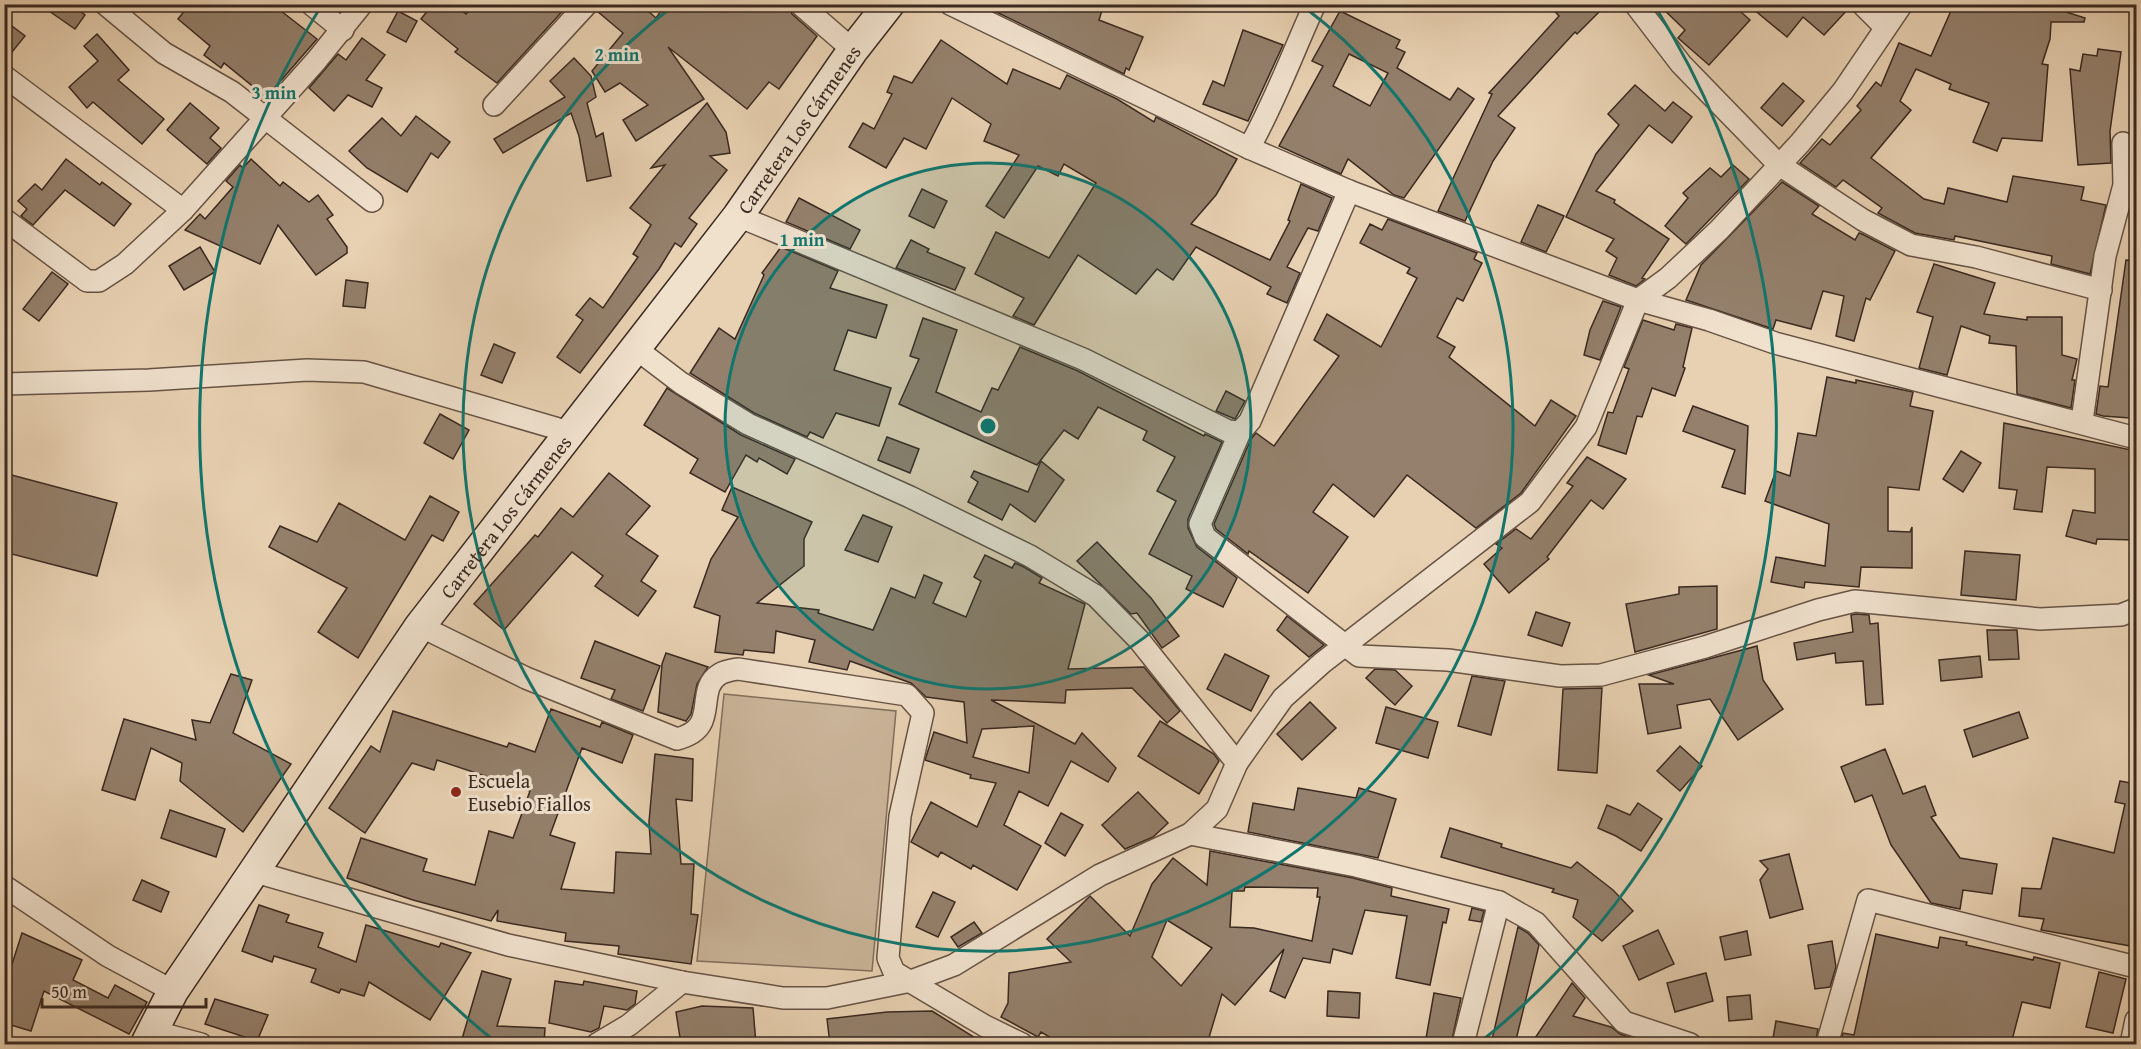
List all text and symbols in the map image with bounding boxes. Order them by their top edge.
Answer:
street label: Carretera Los Cármenes [730,39,867,219]
text: 2 min [595,41,640,68]
text: 3 min [252,79,297,106]
text: 1 min [780,226,825,253]
centre of rings [978,416,998,436]
street label: Carretera Los Cármenes [432,429,578,604]
place label: Escuela Eusebio Fiallos [468,766,591,818]
marker: Escuela Eusebio Fiallos [449,785,463,799]
scale bar [42,971,206,1009]
text: 50 m [51,978,87,1005]

